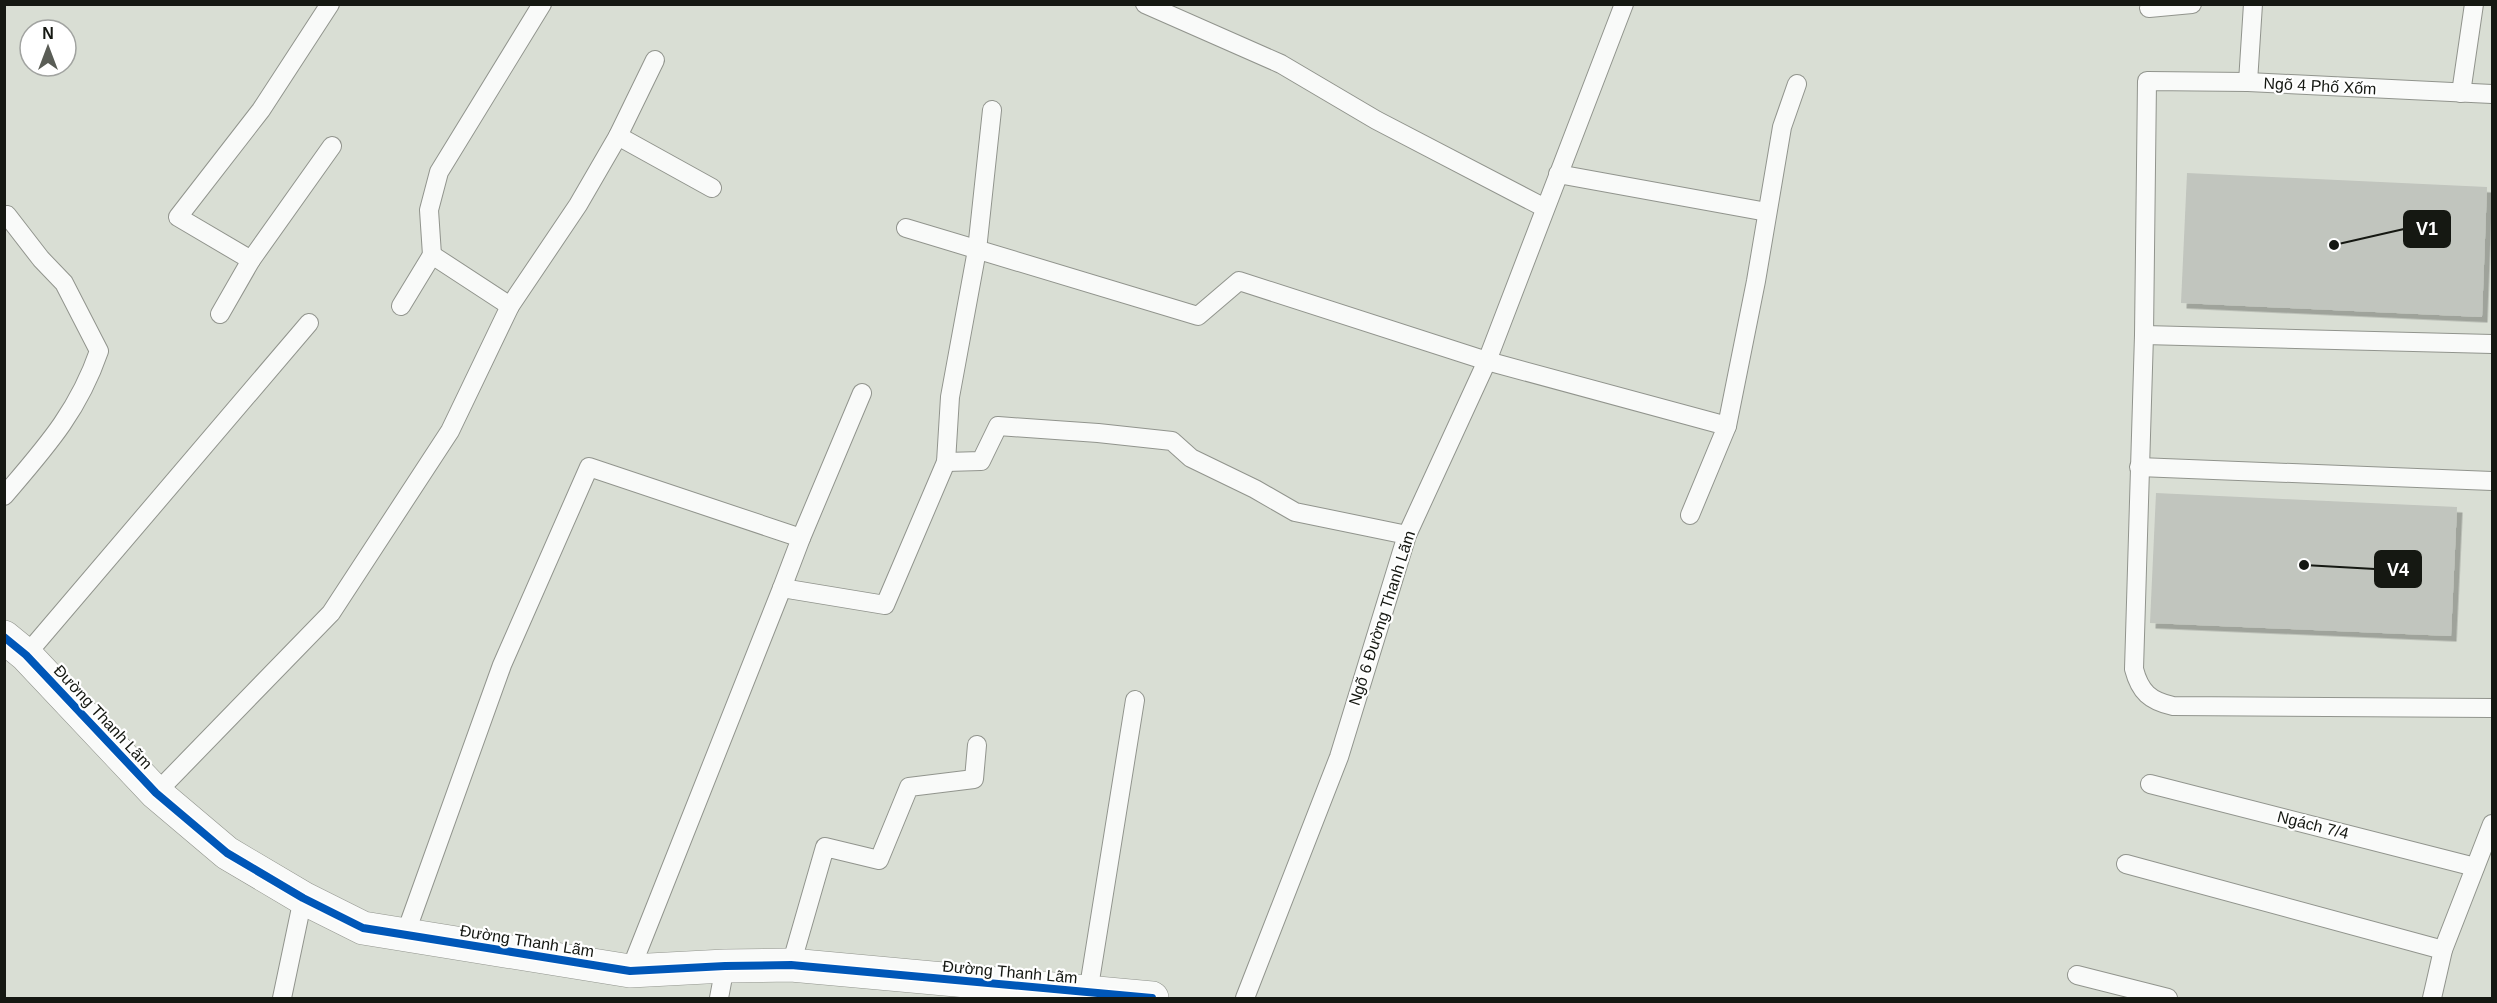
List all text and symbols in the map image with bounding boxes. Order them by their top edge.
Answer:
north arrow [18,18,78,78]
text: N [42,25,54,42]
street label: Ngõ 4 Phố Xốm [2263,75,2377,97]
callout: V1 [2404,211,2450,247]
text: V1 [2416,219,2438,239]
street label: Ngõ 6 Đường Thanh Lãm [1346,528,1418,708]
callout: V4 [2375,551,2421,587]
text: V4 [2387,560,2409,580]
street label: Đường Thanh Lãm [51,662,155,772]
street label: Ngách 7/4 [2276,808,2351,842]
street label: Đường Thanh Lãm [459,922,595,960]
street label: Đường Thanh Lãm [942,958,1078,986]

